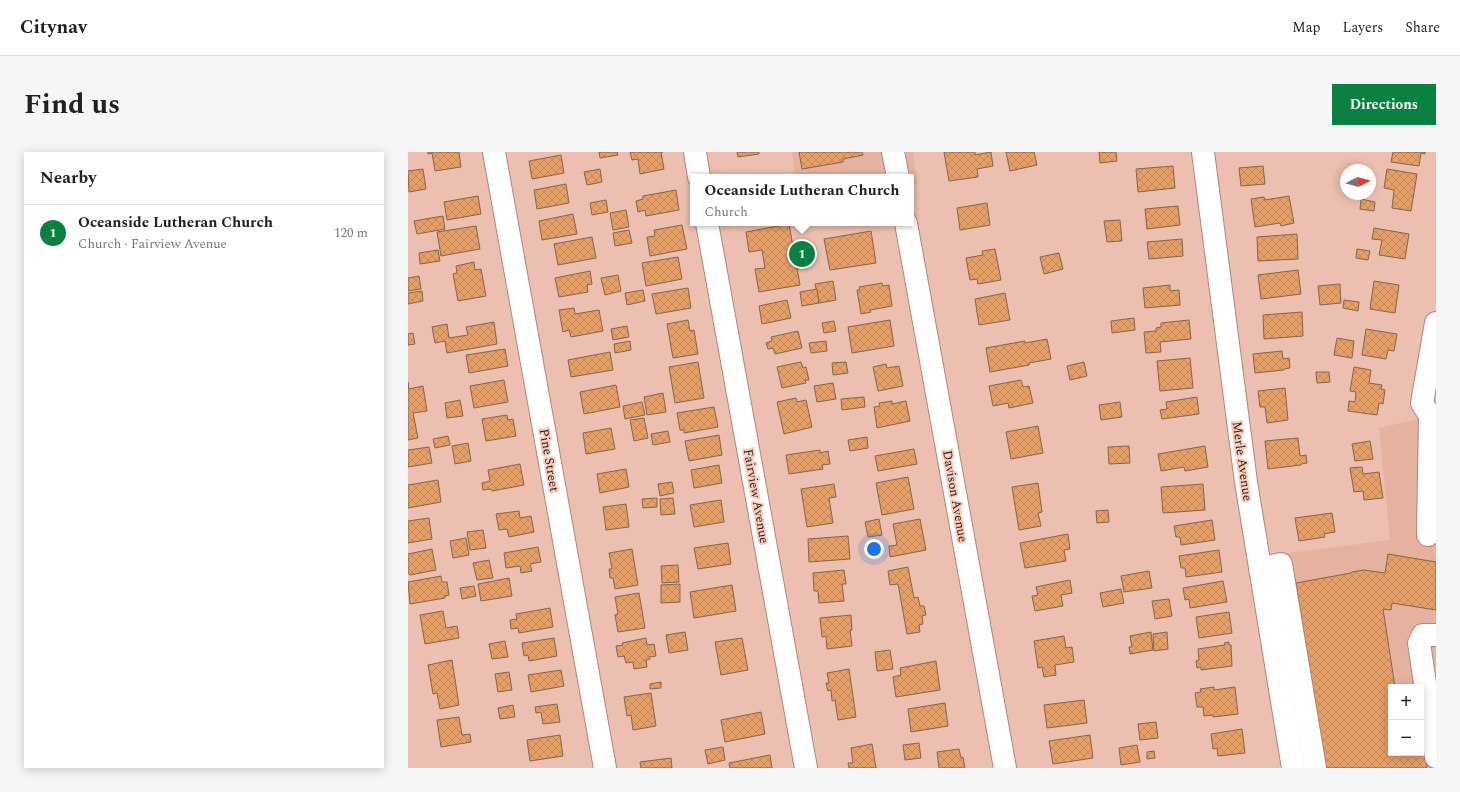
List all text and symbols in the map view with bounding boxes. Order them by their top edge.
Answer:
text: Citynav [20,13,87,42]
text: Map [1292,17,1321,38]
text: Layers [1343,17,1383,38]
text: Share [1405,17,1440,38]
text: Find us [24,83,120,126]
button: Directions [1332,84,1436,125]
north arrow [1340,164,1376,200]
text: Nearby [40,165,96,191]
popup [690,174,914,226]
text: Oceanside Lutheran Church [705,179,899,202]
text: Church [705,202,748,222]
text: Oceanside Lutheran Church [78,211,273,234]
text: 1 [49,223,57,243]
text: 120 m [334,223,368,243]
text: Church · Fairview Avenue [78,234,227,254]
pin: 1 [789,239,815,269]
street label: Merle Avenue [1227,420,1257,502]
street label: Pine Street [534,427,564,494]
street label: Fairview Avenue [738,447,774,545]
street label: Davison Avenue [937,449,973,544]
your location [864,539,884,559]
map controls [1388,684,1424,756]
button: + [1388,684,1424,720]
button: − [1388,720,1424,756]

